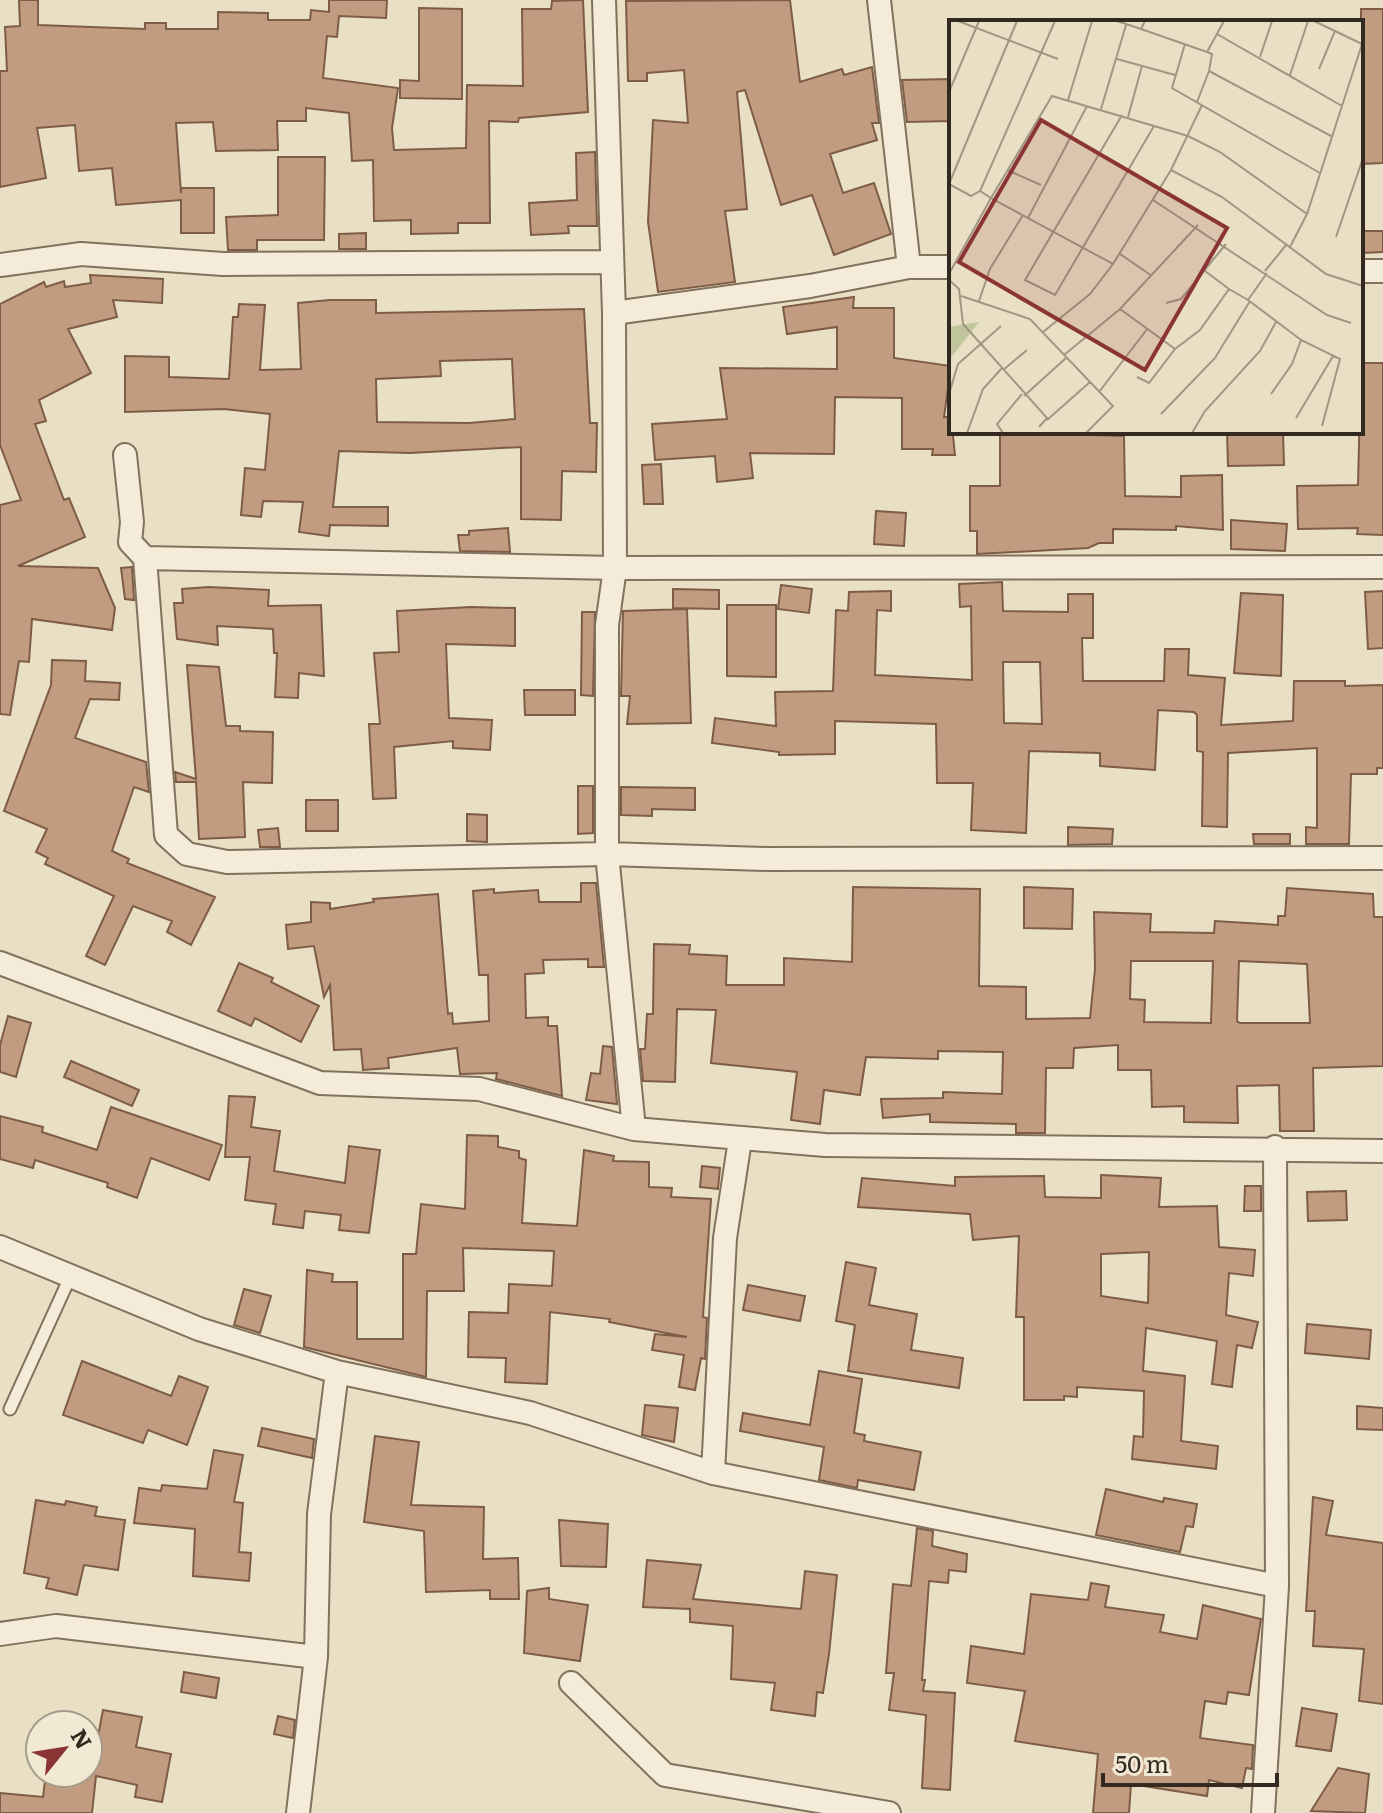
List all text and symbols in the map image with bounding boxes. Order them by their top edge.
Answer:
inset map [949,20,1363,434]
north arrow [24,1709,104,1789]
text: N [64,1722,102,1754]
scale bar [1103,1737,1277,1787]
text: 50 m [1115,1745,1169,1780]

